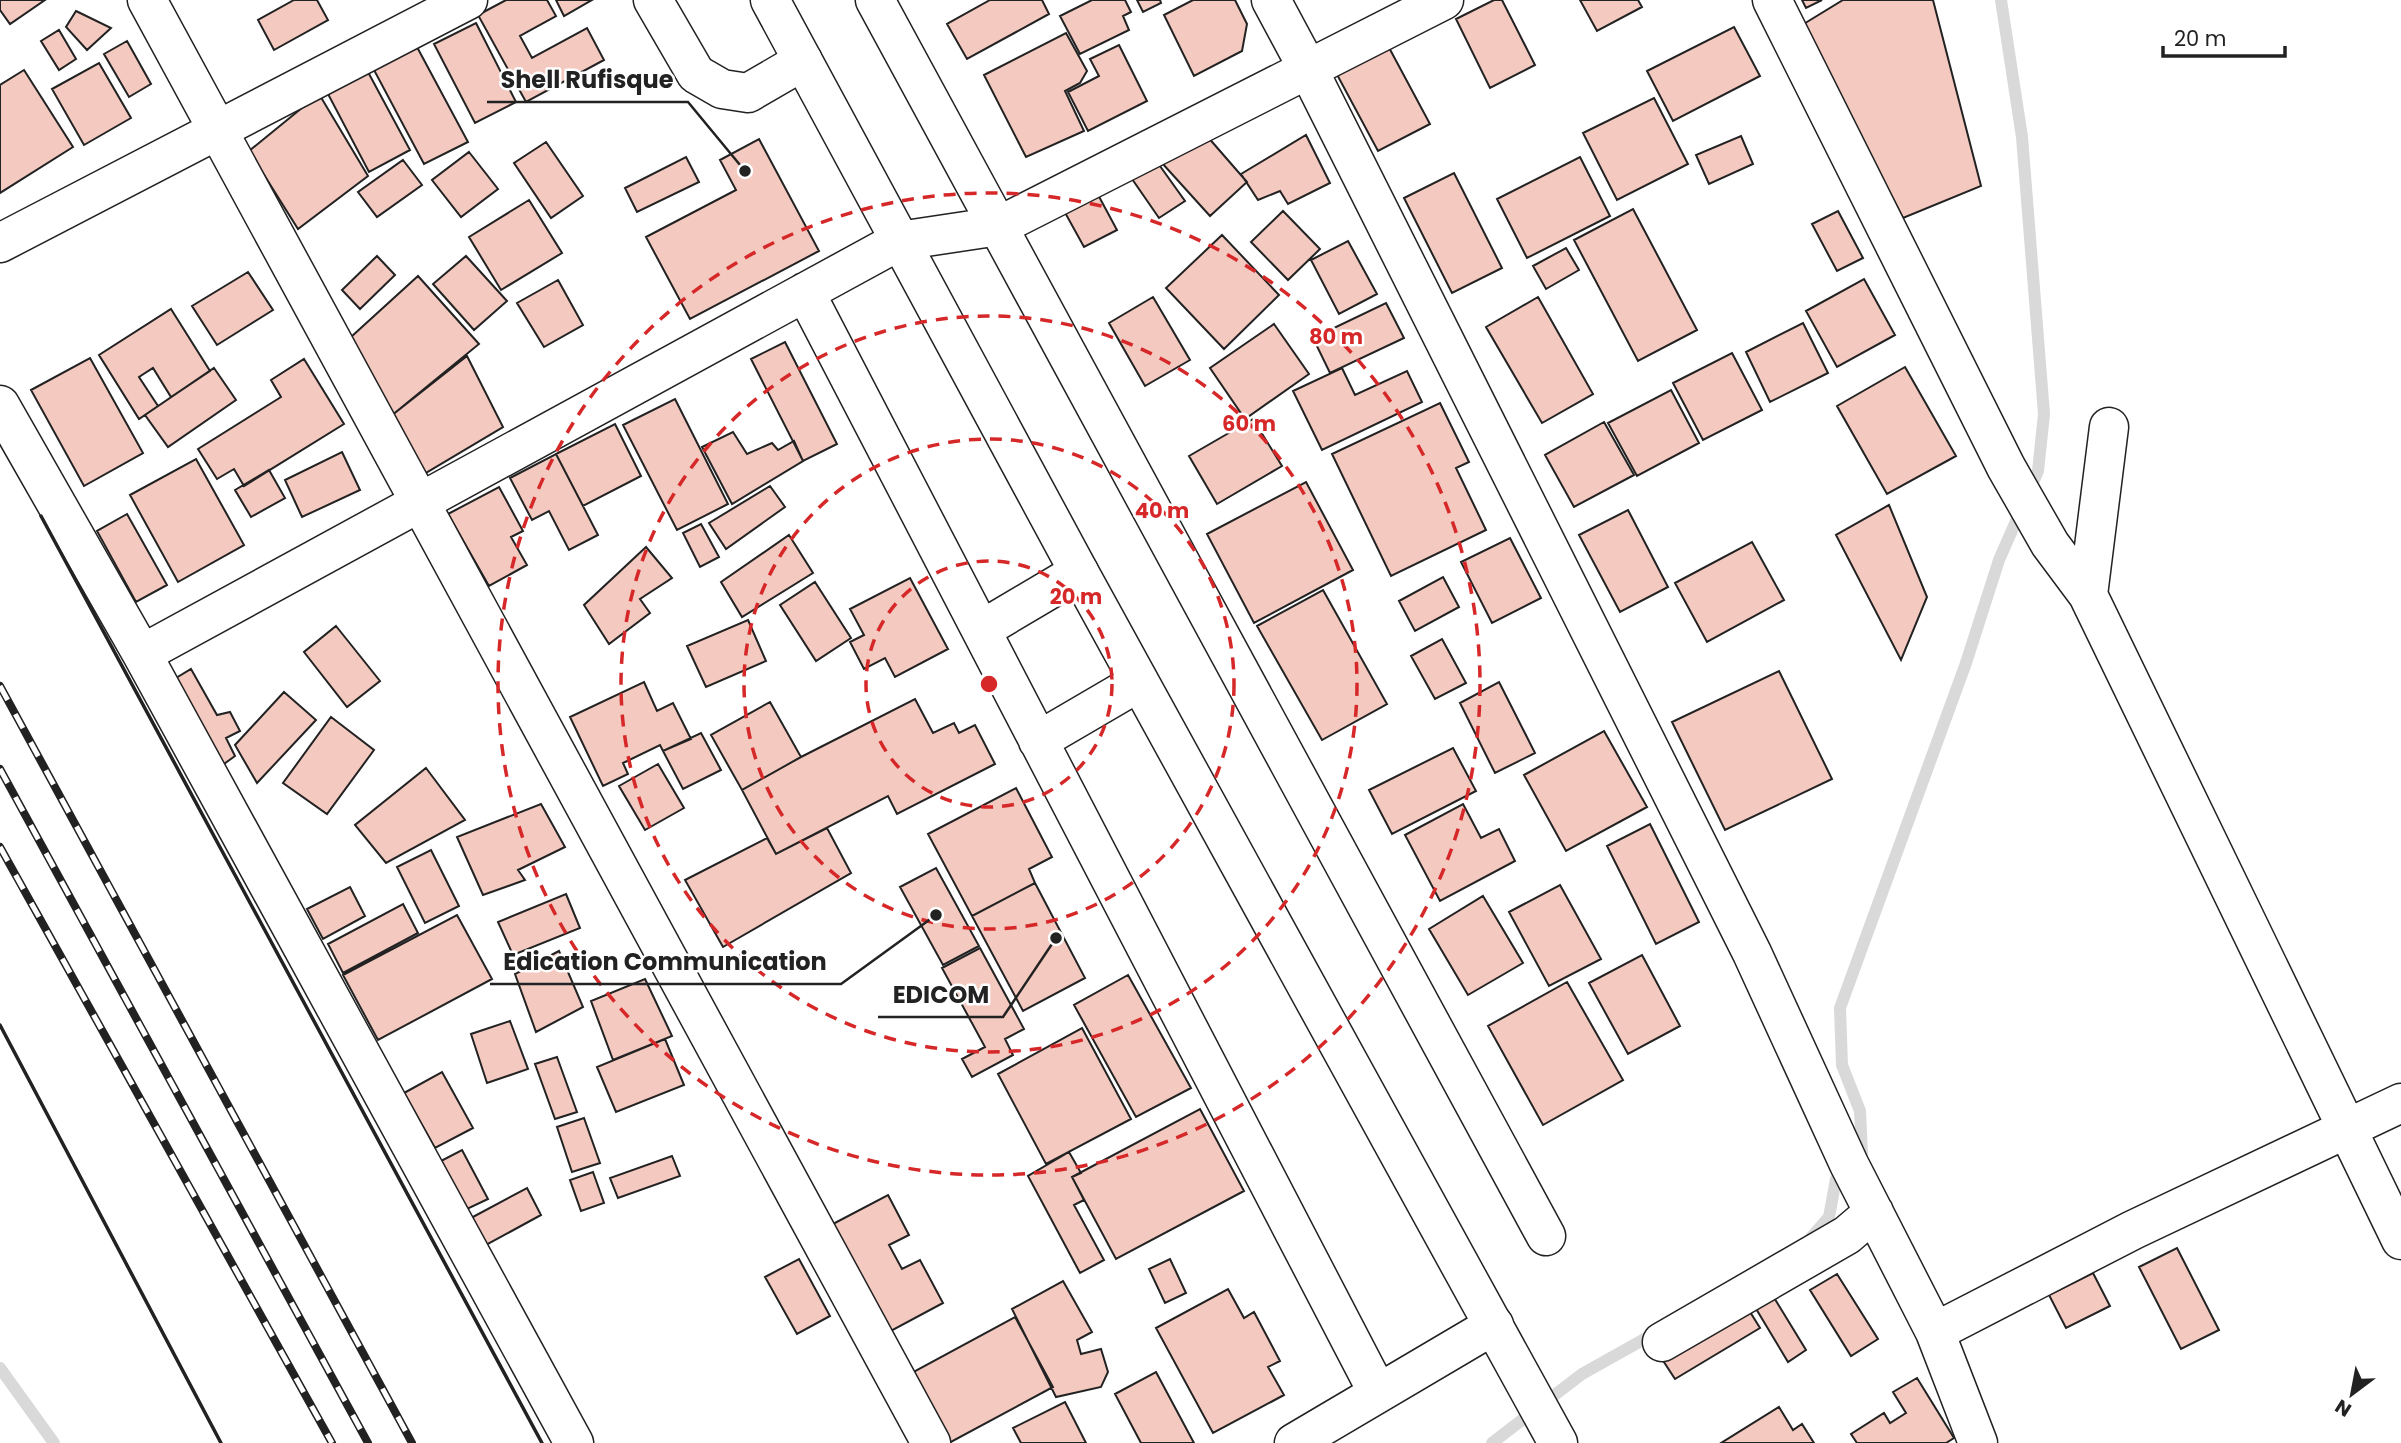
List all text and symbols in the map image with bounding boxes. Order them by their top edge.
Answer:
scale bar [2163,14,2286,58]
text: 20 m [2174,24,2227,53]
callout: Shell Rufisque [487,57,688,102]
text: Shell Rufisque [500,63,674,96]
text: 80 m [1309,322,1363,351]
text: 60 m [1222,409,1276,438]
text: 40 m [1135,496,1189,525]
text: 20 m [1050,582,1102,611]
centre of rings [977,672,1001,696]
callout: Edication Communication [490,939,841,984]
text: Edication Communication [503,945,827,978]
callout: EDICOM [878,972,1003,1017]
text: EDICOM [893,978,989,1011]
north arrow [2317,1359,2387,1429]
text: N [2330,1393,2356,1423]

